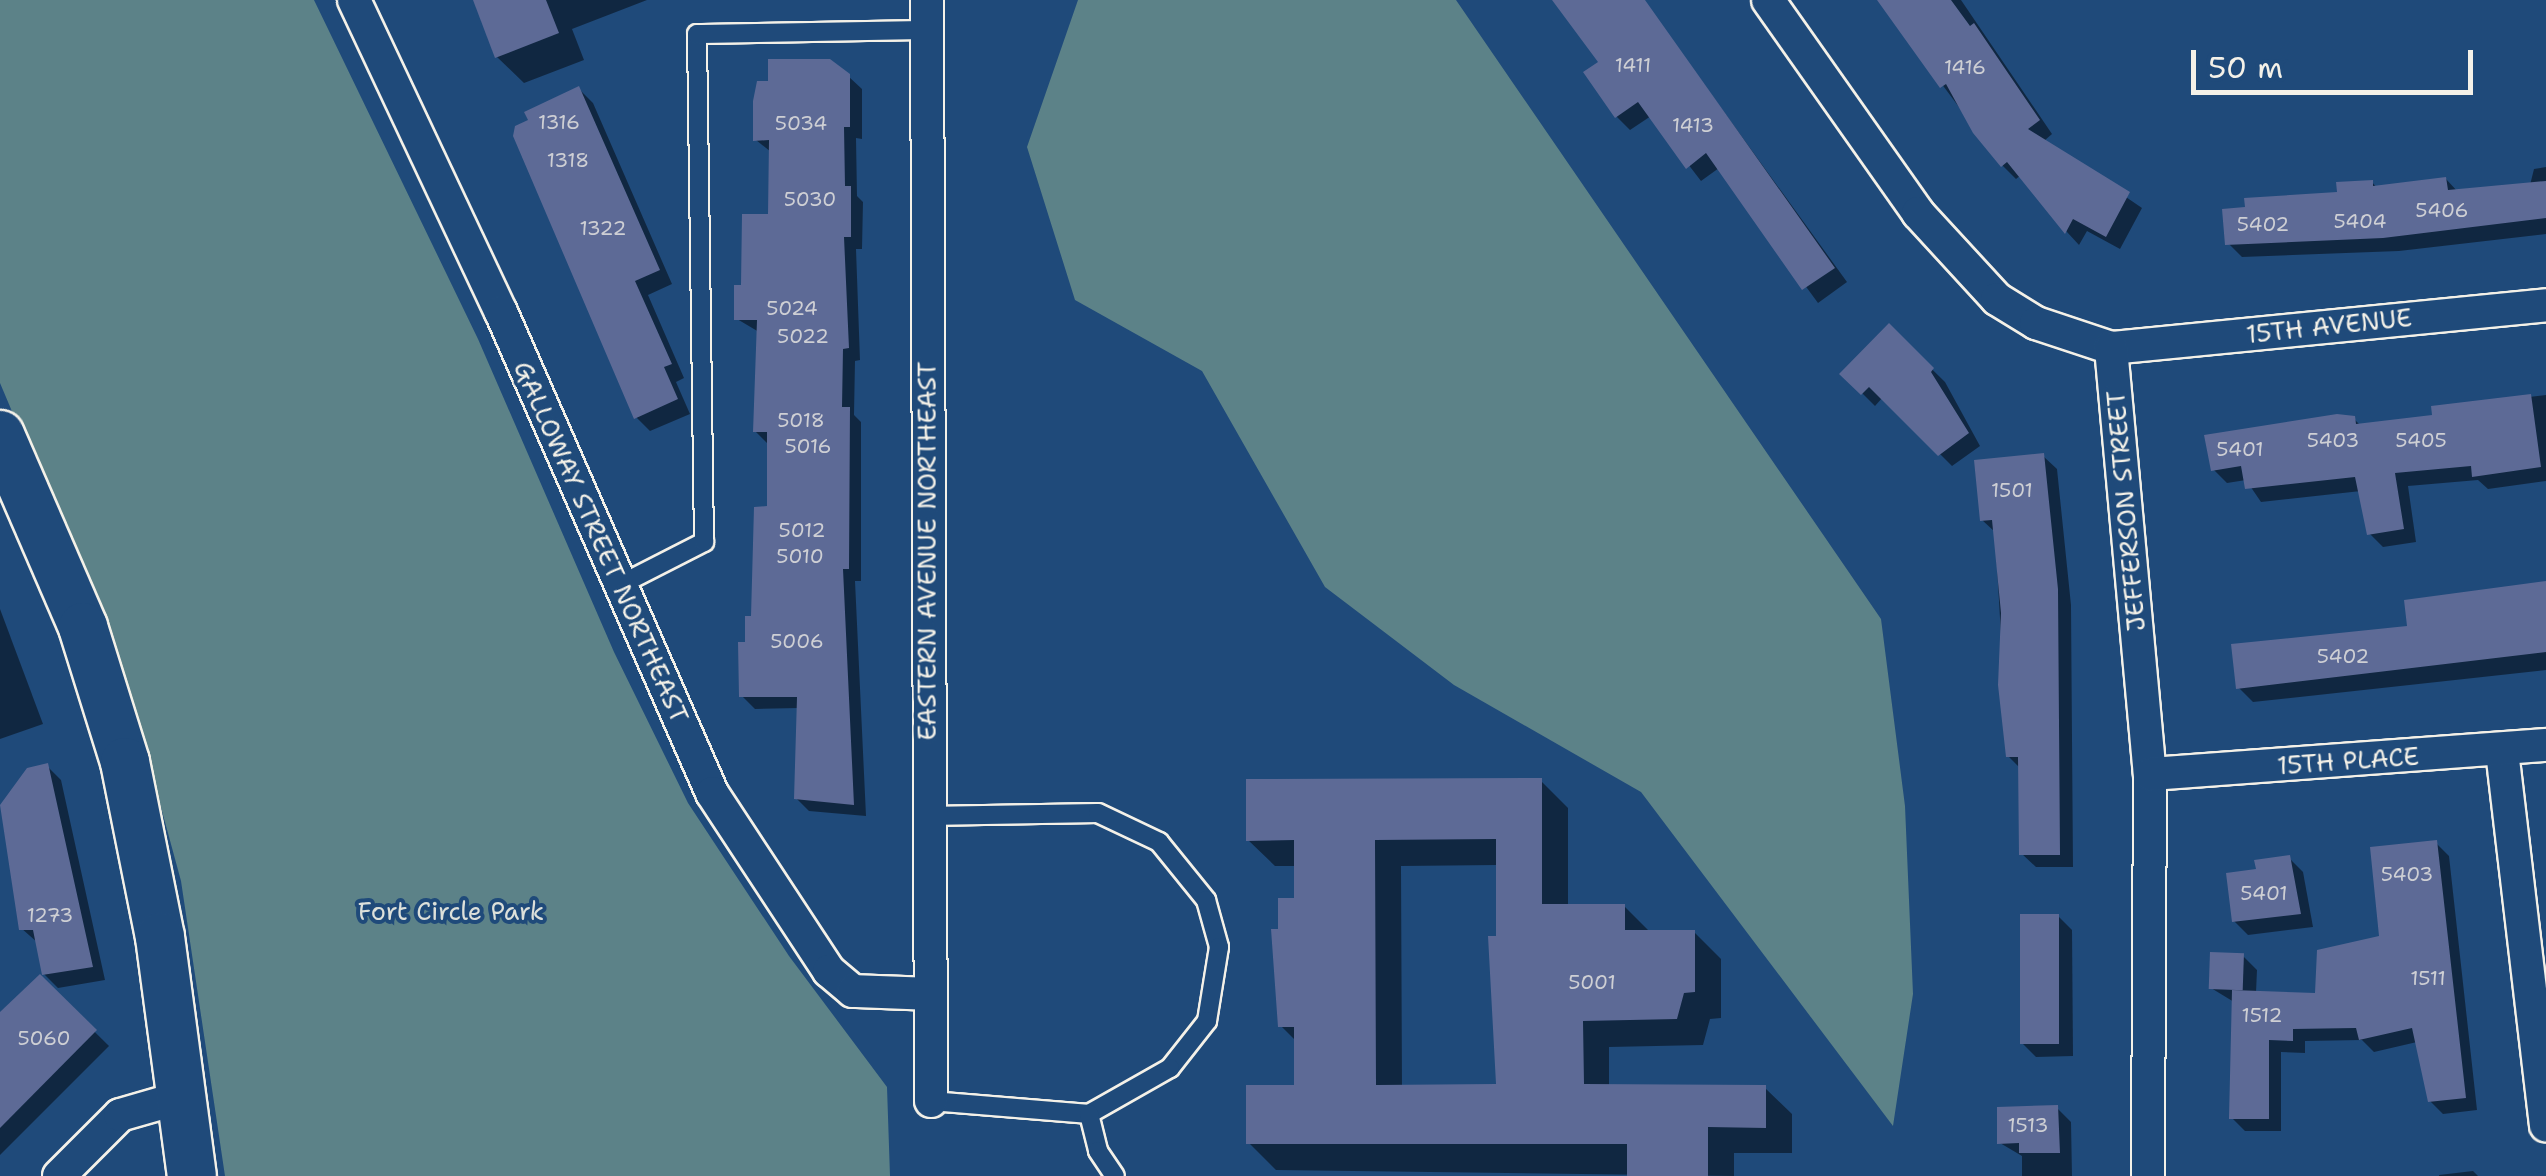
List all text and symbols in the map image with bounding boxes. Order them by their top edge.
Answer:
scale bar [2196,30,2478,92]
text: 50 m [2208,47,2283,88]
house number: 1411 [1615,53,1651,77]
house number: 1416 [1944,55,1986,79]
house number: 1316 [538,110,580,134]
house number: 5034 [775,111,827,135]
house number: 1413 [1672,113,1714,137]
house number: 1318 [547,148,589,172]
house number: 5030 [784,187,836,211]
house number: 5406 [2415,198,2469,222]
house number: 5404 [2333,209,2387,233]
house number: 5402 [2237,212,2289,236]
house number: 1322 [579,216,627,240]
house number: 5024 [766,296,818,320]
street label: 15TH AVENUE [2245,302,2413,350]
house number: 5022 [777,324,829,348]
street label: GALLOWAY STREET NORTHEAST [507,356,695,728]
street label: EASTERN AVENUE NORTHEAST [912,361,942,741]
street label: JEFFERSON STREET [2101,389,2151,633]
house number: 5018 [777,408,825,432]
house number: 5403 [2307,428,2359,452]
house number: 5405 [2395,428,2447,452]
house number: 5016 [784,434,832,458]
house number: 5401 [2216,437,2264,461]
house number: 1501 [1991,478,2033,502]
house number: 5012 [779,518,825,542]
house number: 5010 [776,544,824,568]
house number: 5006 [770,629,824,653]
house number: 5402 [2317,644,2369,668]
street label: 15TH PLACE [2276,741,2420,781]
house number: 5403 [2381,862,2433,886]
house number: 5401 [2240,881,2288,905]
park label: Fort Circle Park [358,896,544,926]
house number: 1273 [27,903,73,927]
house number: 1511 [2410,966,2446,990]
house number: 5001 [1568,970,1616,994]
house number: 1512 [2242,1003,2282,1027]
house number: 5060 [17,1026,71,1050]
house number: 1513 [2008,1113,2048,1137]

